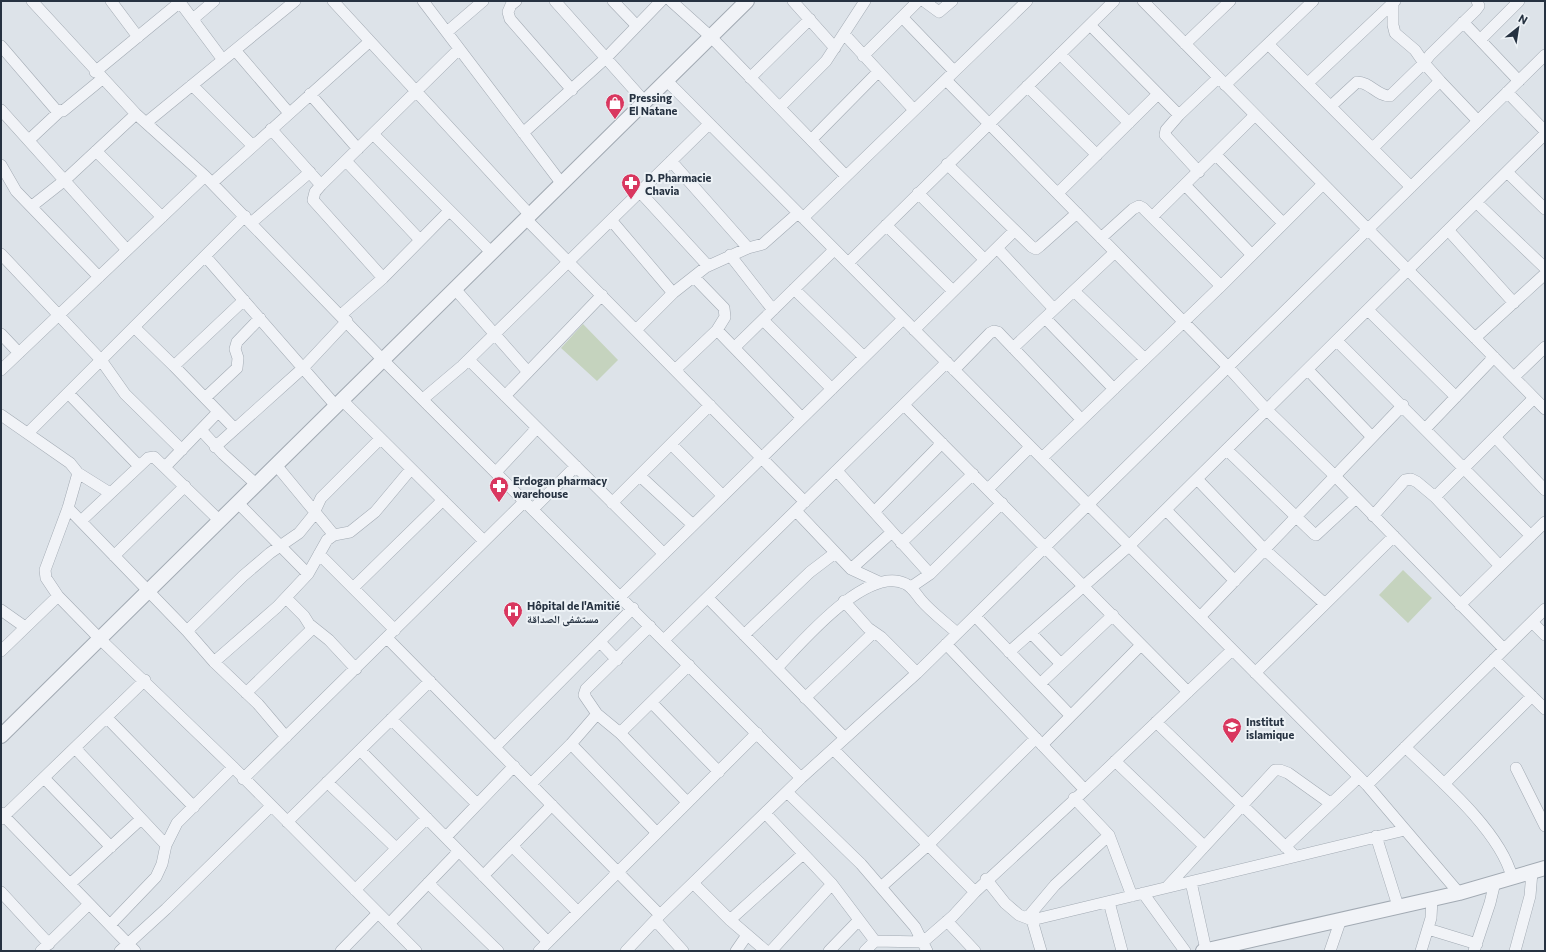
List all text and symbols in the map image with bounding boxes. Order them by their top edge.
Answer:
north arrow [1498,8,1538,48]
text: N [1516,11,1530,27]
place label: Pressing El Natane [629,91,678,117]
shop icon: Pressing El Natane [604,92,626,120]
place label: D. Pharmacie Chavia [645,171,711,197]
pharmacy icon: D. Pharmacie Chavia [620,172,642,200]
place label: Erdogan pharmacy warehouse [513,474,607,500]
pharmacy icon: Erdogan pharmacy warehouse [488,475,510,503]
place label: Hôpital de l'Amitié مستشفى الصداقة [527,599,620,627]
hospital icon: Hôpital de l'Amitié مستشفى الصداقة [502,600,524,628]
place label: Institut islamique [1246,715,1294,741]
school or university icon: Institut islamique [1221,716,1243,744]

